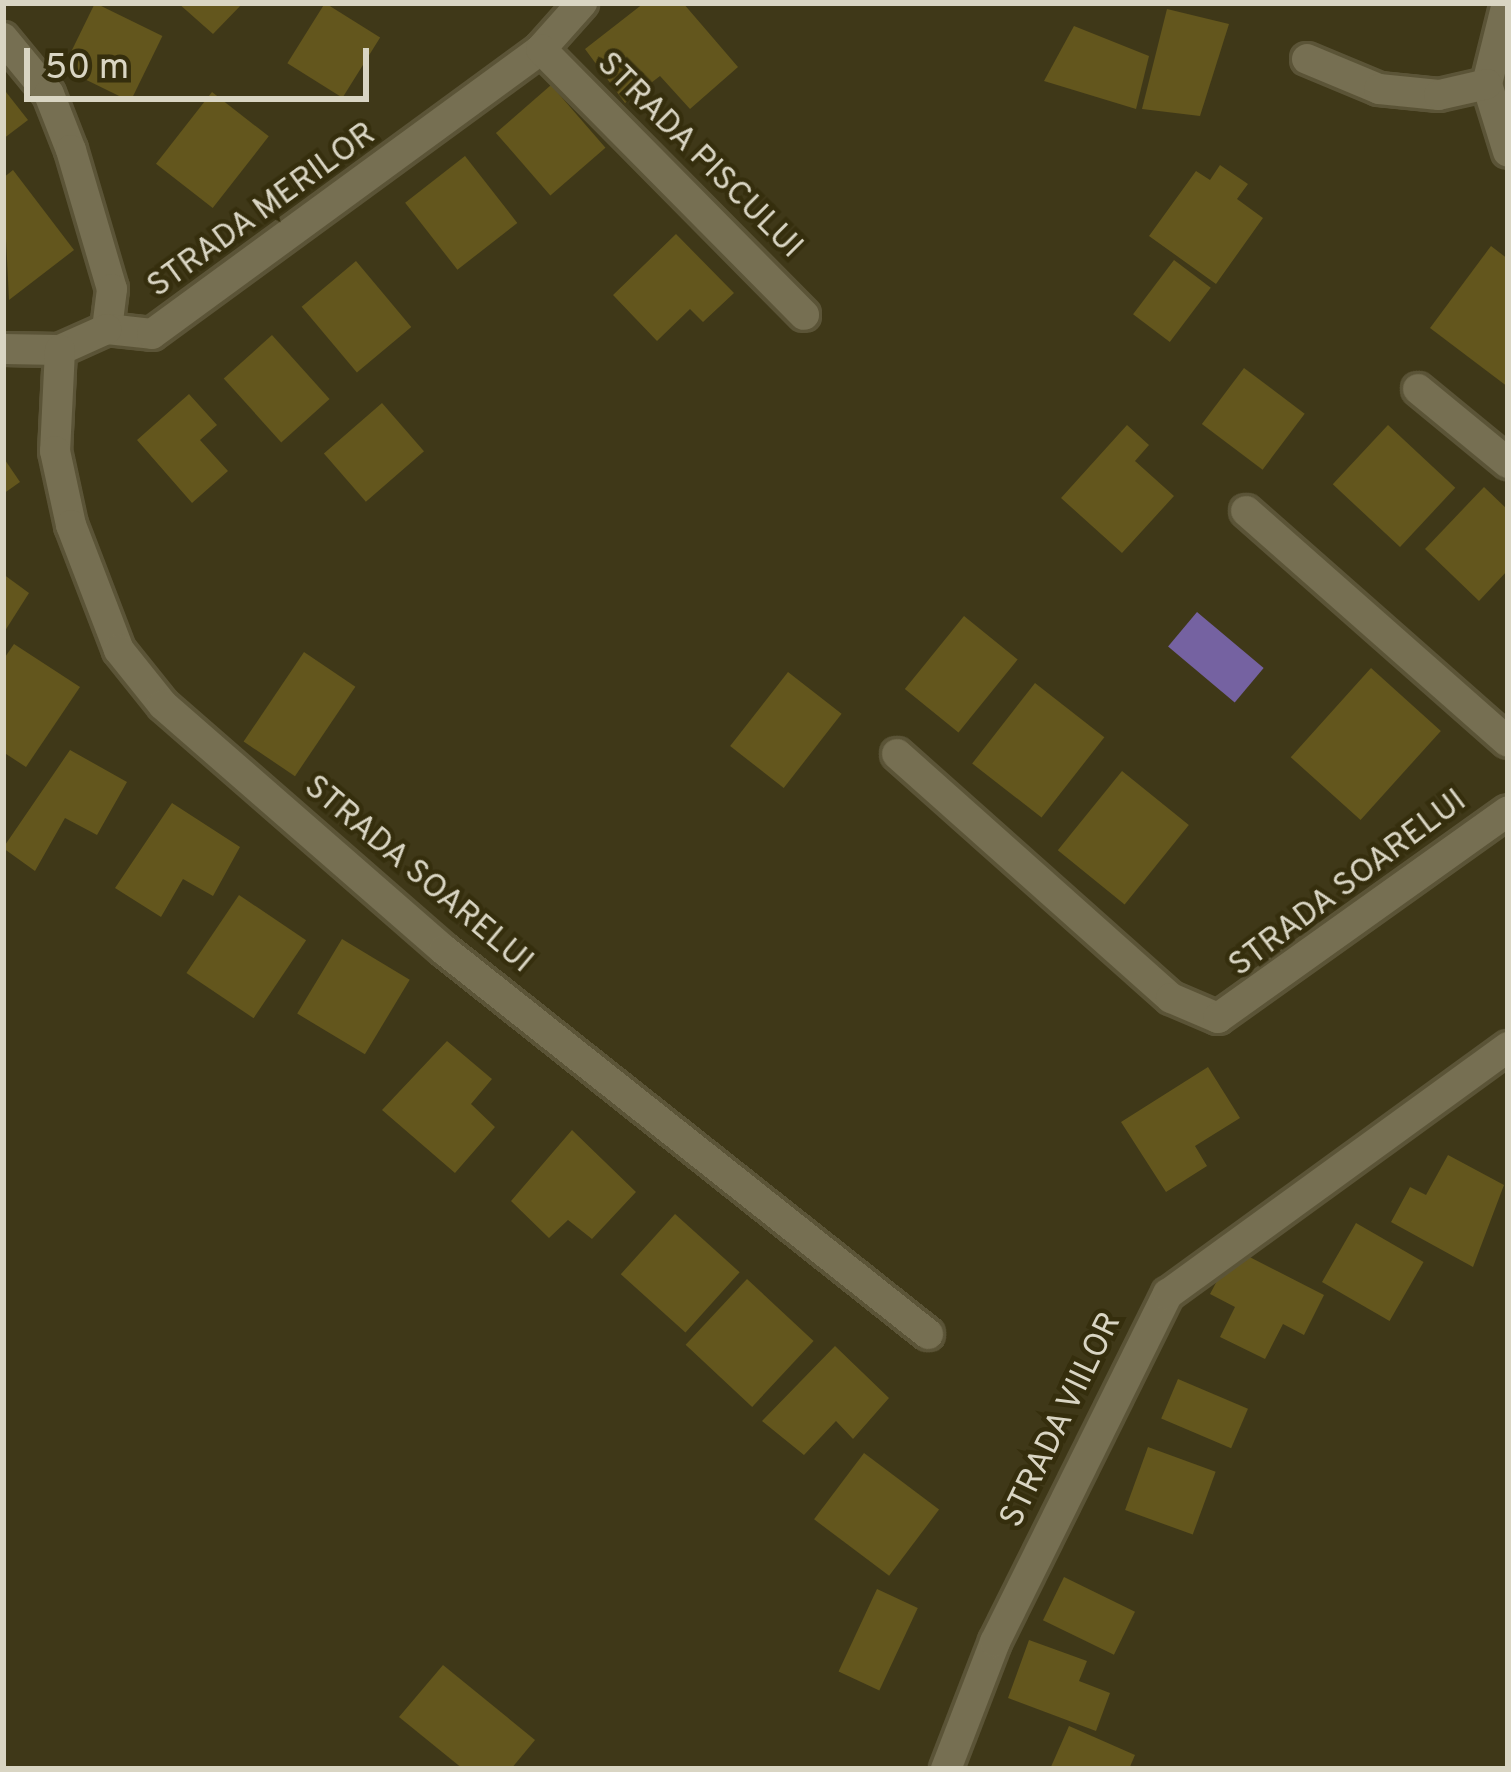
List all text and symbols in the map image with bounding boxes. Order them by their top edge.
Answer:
scale bar [30,24,375,98]
street label: STRADA PISCULUI [586,45,810,269]
text: 50 m [45,46,129,92]
street label: STRADA MERILOR [141,116,385,308]
street label: STRADA SOARELUI [294,768,540,984]
street label: STRADA SOARELUI [1222,782,1476,988]
street label: STRADA VIILOR [993,1306,1133,1536]

